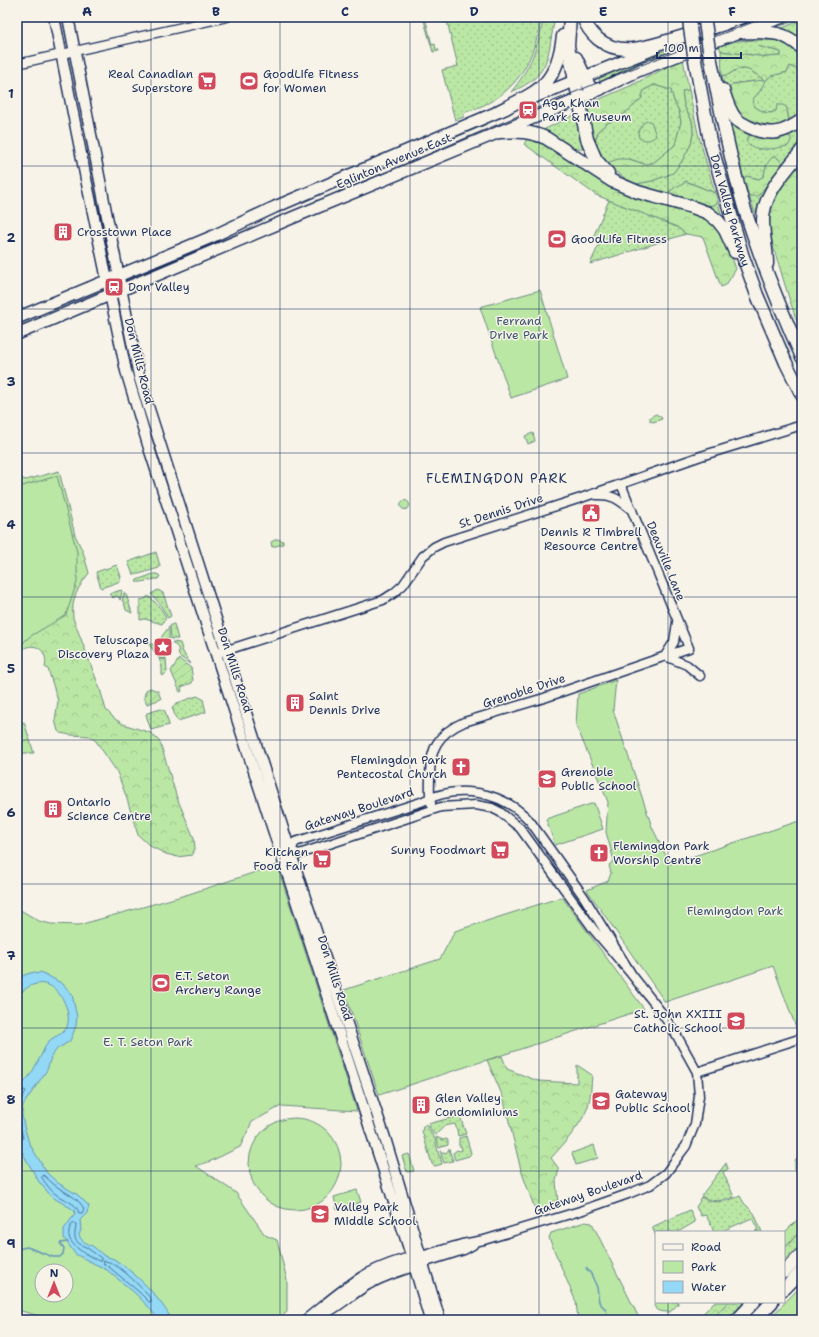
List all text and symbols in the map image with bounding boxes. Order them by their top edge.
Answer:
text: A [82,3,92,20]
text: B [212,3,220,20]
text: C [341,3,349,20]
text: D [469,3,479,20]
text: E [599,3,608,20]
text: F [728,3,736,20]
scale bar [657,34,741,60]
text: 100 m [663,40,699,56]
place label: Real Canadian Superstore [108,66,193,96]
place label: GoodLife Fitness for Women [263,66,359,96]
supermarket icon: Real Canadian Superstore [196,70,218,92]
sports icon: GoodLife Fitness for Women [238,70,260,92]
text: 1 [8,85,14,102]
place label: Aga Khan Park & Museum [542,95,631,125]
station icon: Aga Khan Park & Museum [517,99,539,121]
street label: Eglinton Avenue East [334,129,454,193]
street label: Don Valley Parkway [706,153,754,269]
building icon: Crosstown Place [52,221,74,243]
place label: Crosstown Place [77,224,172,240]
sports icon: GoodLife Fitness [546,228,568,250]
text: 2 [6,229,16,246]
place label: GoodLife Fitness [571,231,667,247]
station icon: Don Valley [103,276,125,298]
place label: Don Valley [128,279,190,295]
park label: Ferrand Drive Park [489,313,549,343]
street label: Don Mills Road [121,316,158,406]
text: 3 [6,373,16,390]
district label: FLEMINGDON PARK [426,470,568,487]
street label: St Dennis Drive [457,490,545,532]
public building icon: Dennis R Timbrell Resource Centre [580,502,602,524]
text: 4 [6,516,16,533]
street label: Deauville Lane [643,519,689,603]
place label: Dennis R Timbrell Resource Centre [540,524,642,554]
street label: Don Mills Road [214,625,256,715]
place label: Teluscape Discovery Plaza [58,632,150,662]
place icon: Teluscape Discovery Plaza [152,636,174,658]
text: 5 [7,660,15,677]
street label: Grenoble Drive [481,670,568,712]
place label: Saint Dennis Drive [309,688,381,718]
building icon: Saint Dennis Drive [284,692,306,714]
place label: Flemingdon Park Pentecostal Church [337,752,447,782]
church icon: Flemingdon Park Pentecostal Church [450,756,472,778]
place label: Grenoble Public School [561,764,637,794]
school or university icon: Grenoble Public School [536,768,558,790]
street label: Gateway Boulevard [302,784,416,834]
place label: Ontario Science Centre [67,794,151,824]
building icon: Ontario Science Centre [42,798,64,820]
text: 6 [6,804,16,821]
place label: Flemingdon Park Worship Centre [613,838,710,868]
supermarket icon: Sunny Foodmart [489,839,511,861]
place label: Sunny Foodmart [391,842,486,858]
church icon: Flemingdon Park Worship Centre [588,842,610,864]
place label: Kitchen Food Fair [253,844,308,874]
supermarket icon: Kitchen Food Fair [311,848,333,870]
park label: Flemingdon Park [687,903,783,919]
street label: Don Mills Road [314,933,356,1023]
text: 7 [6,947,16,964]
place label: E.T. Seton Archery Range [175,968,262,998]
sports icon: E.T. Seton Archery Range [150,972,172,994]
place label: St. John XXIII Catholic School [633,1006,722,1036]
school or university icon: St. John XXIII Catholic School [725,1010,747,1032]
park label: E. T. Seton Park [103,1034,193,1050]
place label: Gateway Public School [615,1086,691,1116]
place label: Glen Valley Condominiums [435,1090,519,1120]
school or university icon: Gateway Public School [590,1090,612,1112]
text: 8 [6,1091,16,1108]
building icon: Glen Valley Condominiums [410,1094,432,1116]
street label: Gateway Boulevard [531,1167,645,1219]
place label: Valley Park Middle School [334,1199,416,1229]
school or university icon: Valley Park Middle School [309,1203,331,1225]
legend [655,1231,785,1303]
text: 9 [6,1235,16,1252]
text: Road [691,1239,722,1255]
text: Park [691,1259,717,1275]
north arrow [34,1263,74,1303]
text: N [50,1266,59,1281]
text: Water [691,1279,727,1295]

